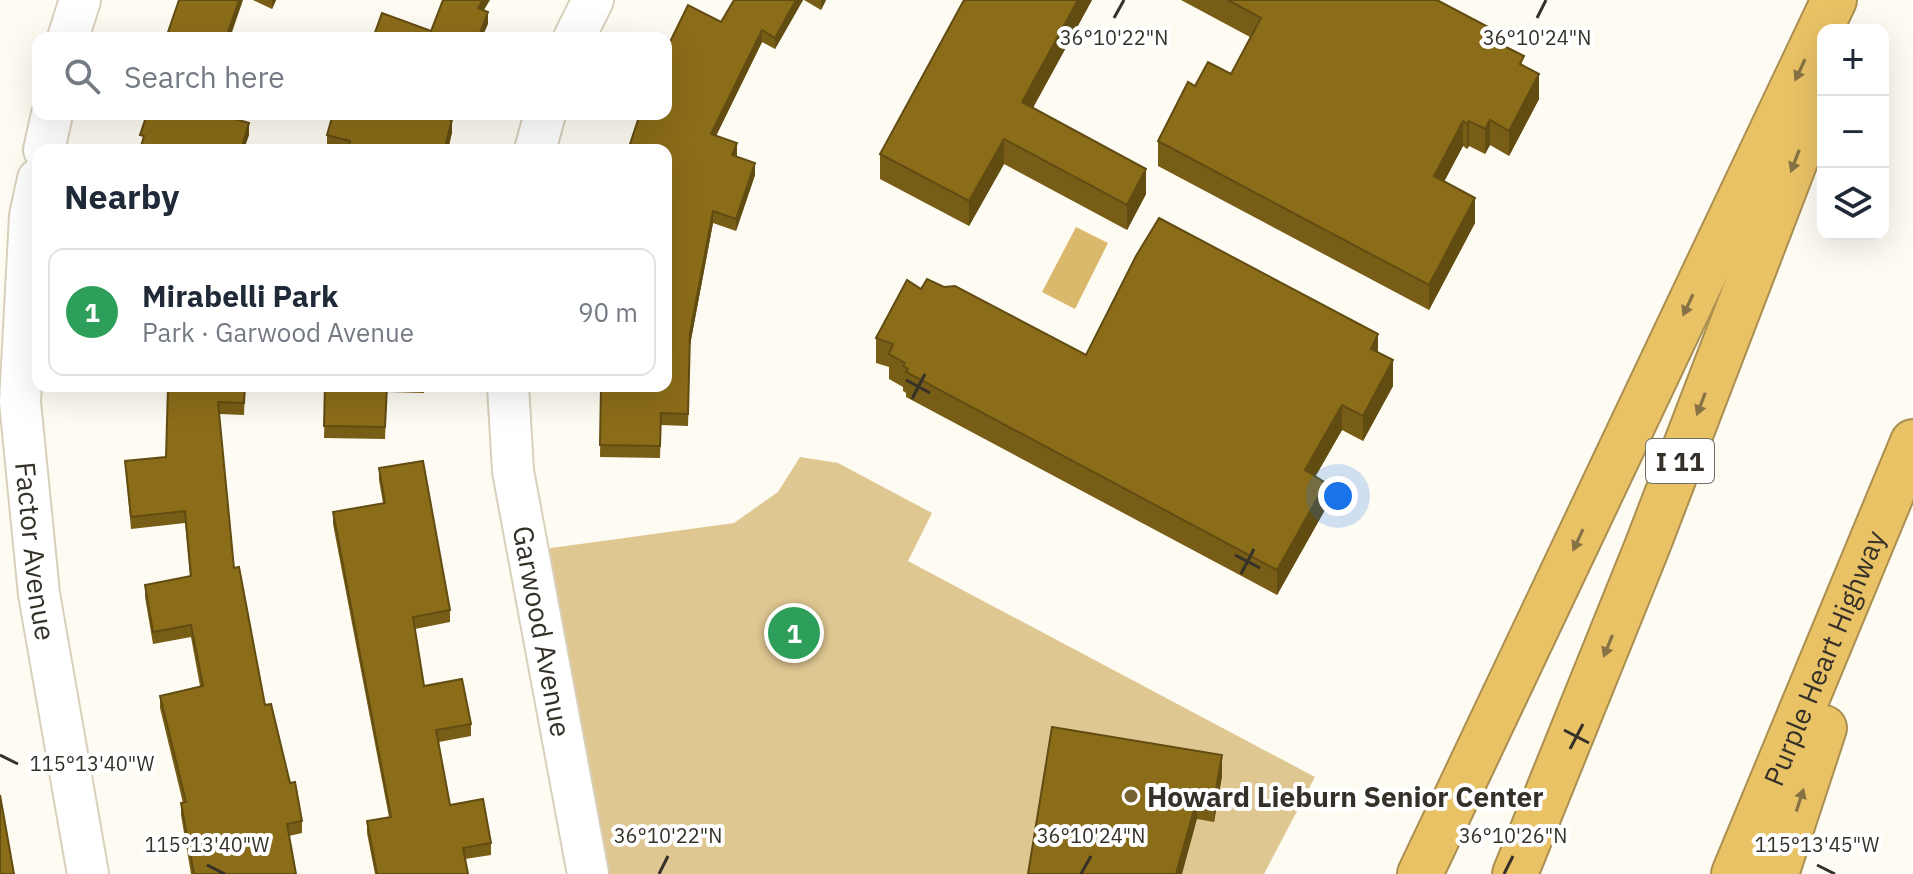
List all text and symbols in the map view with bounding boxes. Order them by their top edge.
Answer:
text: 36°10'22"N [1060,24,1168,51]
text: 36°10'24"N [1483,24,1591,51]
map controls [1817,24,1889,240]
button: + [1817,24,1889,96]
search box [32,32,672,120]
icon: search [60,54,104,98]
text: Search here [124,57,285,96]
one-way arrow [1793,59,1807,82]
button: − [1817,96,1889,168]
one-way arrow [1788,149,1801,173]
button: layers [1817,168,1889,240]
text: Nearby [64,174,179,218]
text: Mirabelli Park [142,276,338,315]
one-way arrow [1681,294,1695,317]
text: 1 [84,295,100,329]
text: 90 m [578,295,638,329]
text: Park · Garwood Avenue [142,315,414,349]
one-way arrow [1694,392,1707,416]
road number: I 11 [1646,439,1714,483]
street label: Factor Avenue [8,460,65,643]
your location [1318,476,1358,516]
street label: Garwood Avenue [505,523,581,740]
street label: Purple Heart Highway [1754,524,1893,791]
one-way arrow [1571,529,1585,552]
pin: 1 [768,603,820,663]
one-way arrow [1601,634,1614,658]
text: 115°13'40"W [30,750,155,777]
place label: Howard Lieburn Senior Center [1147,778,1544,815]
marker: Howard Lieburn Senior Center [1122,787,1140,805]
one-way arrow [1795,788,1807,812]
text: 36°10'22"N [614,822,722,849]
text: 36°10'24"N [1037,822,1145,849]
text: 36°10'26"N [1459,822,1567,849]
text: 115°13'40"W [145,831,270,858]
text: 115°13'45"W [1755,831,1880,858]

